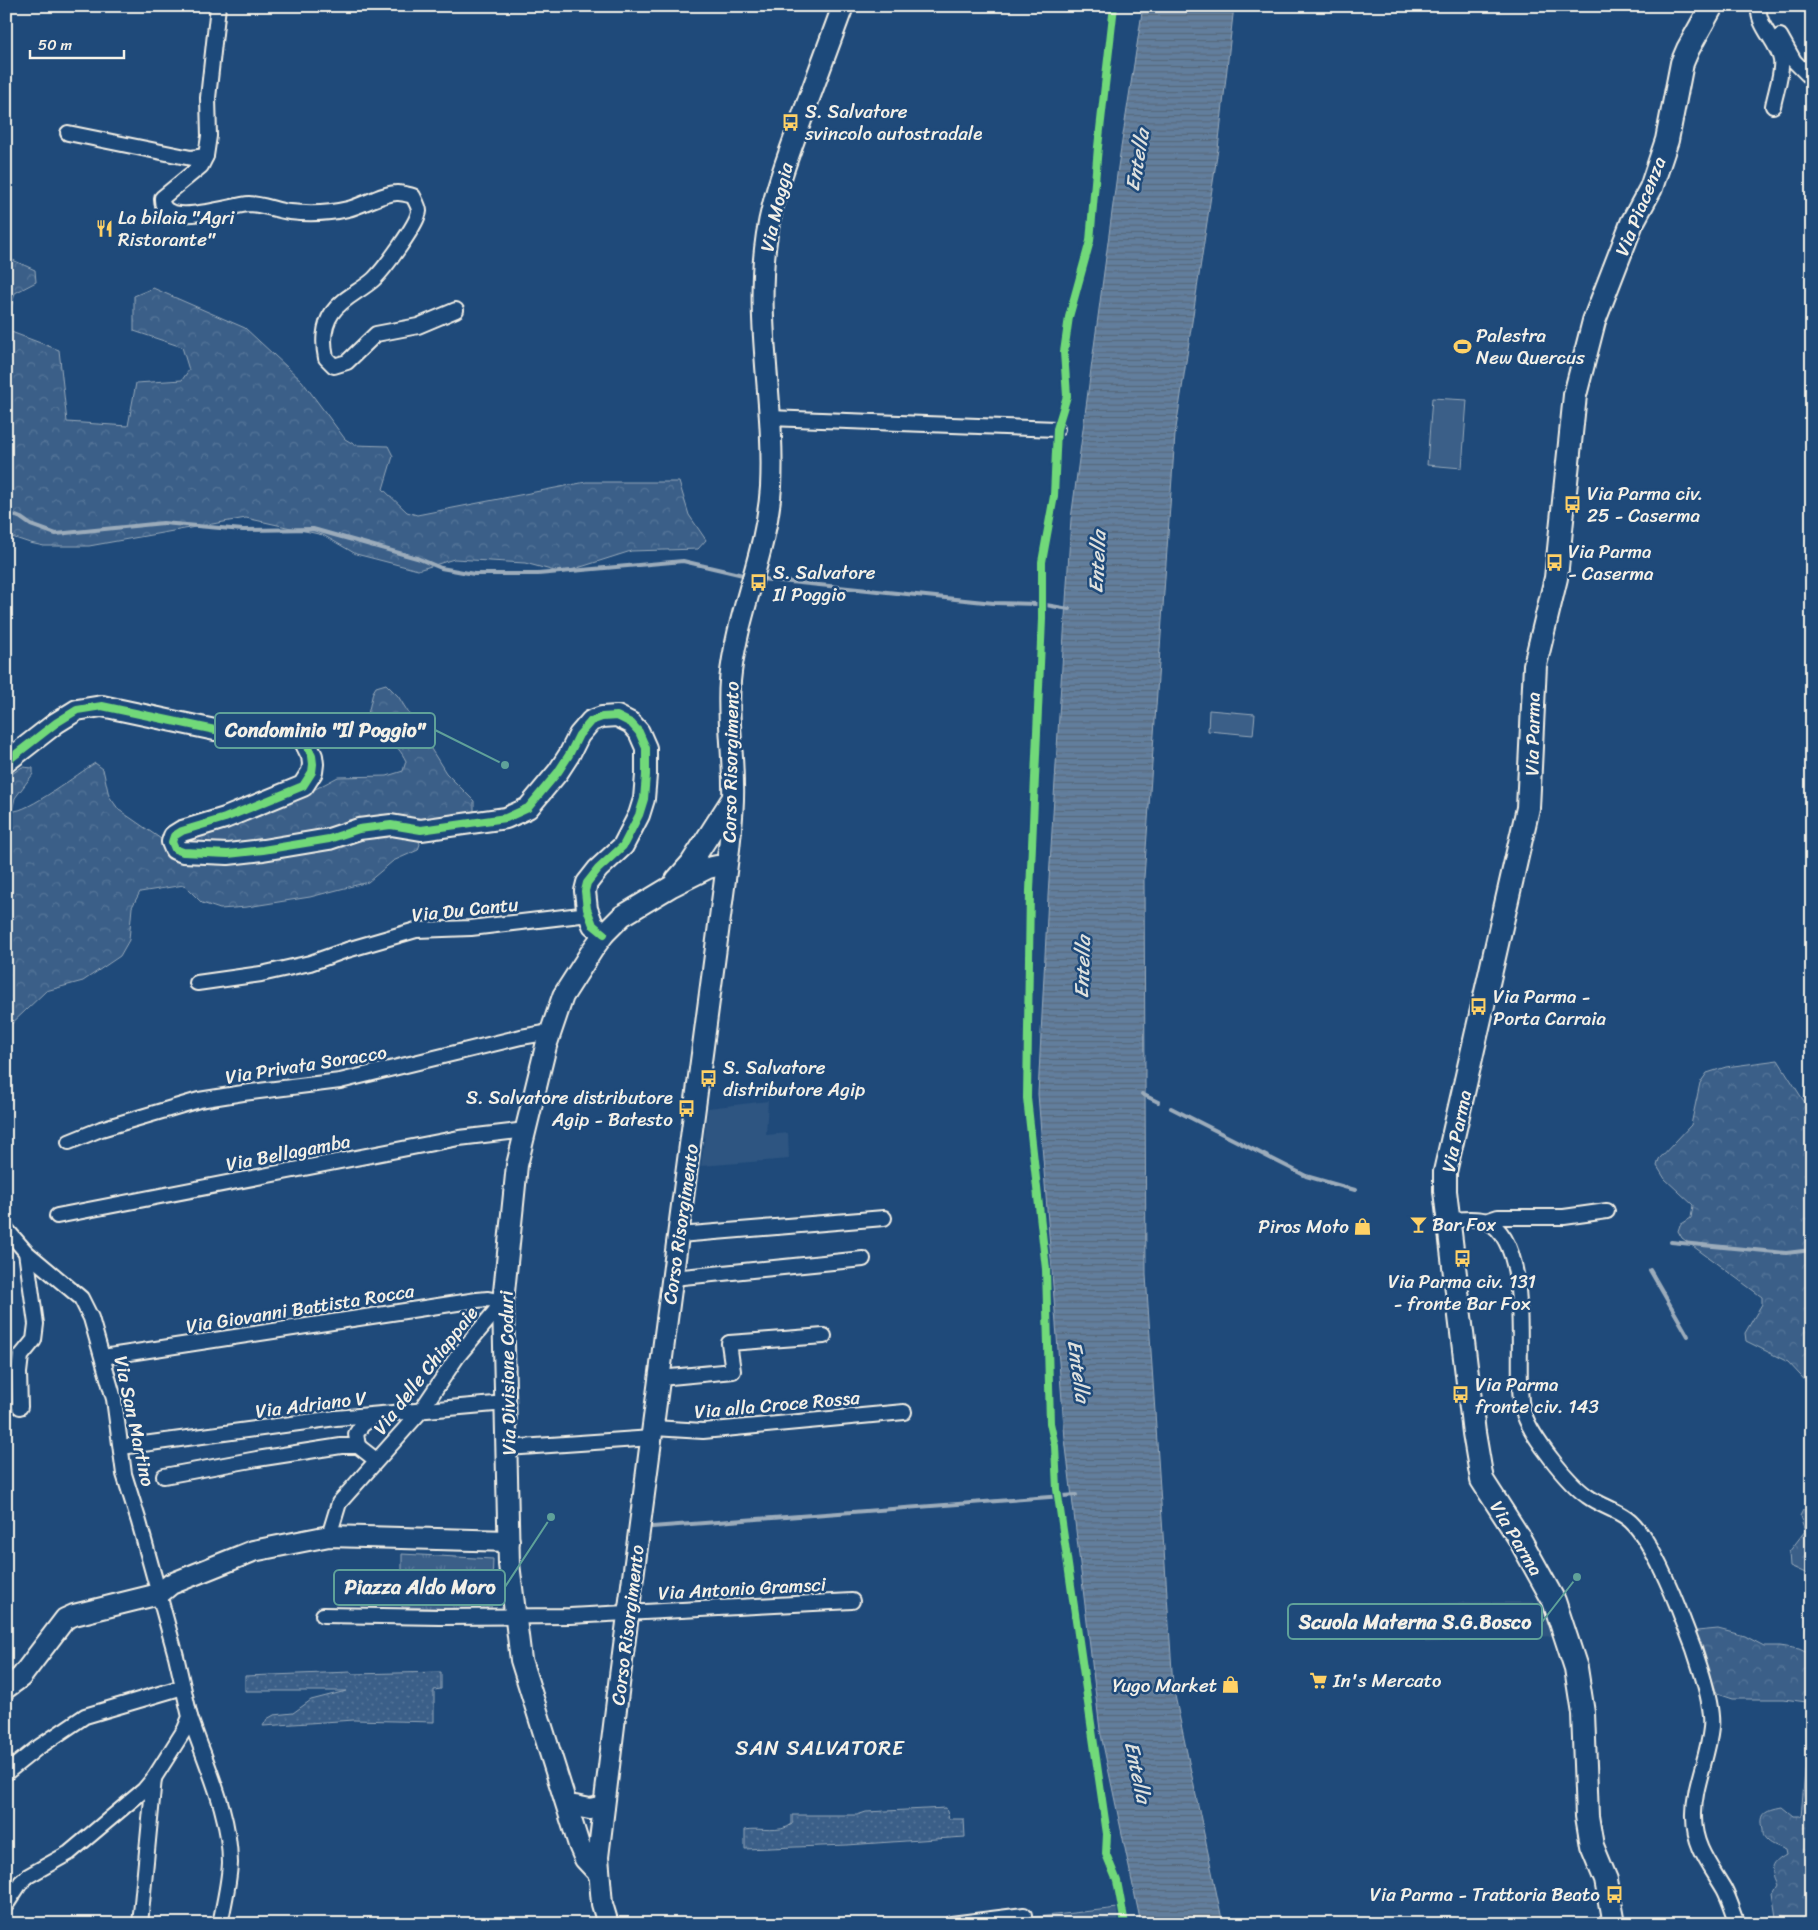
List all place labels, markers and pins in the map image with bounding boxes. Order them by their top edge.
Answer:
place label: S. Salvatore svincolo autostradale [804,95,982,150]
bus stop icon: S. Salvatore svincolo autostradale [781,112,801,132]
place label: La bilaia "Agri Ristorante" [118,201,235,256]
restaurant icon: La bilaia "Agri Ristorante" [94,218,114,238]
place label: Palestra New Quercus [1476,319,1585,374]
sports icon: Palestra New Quercus [1452,336,1472,356]
place label: Via Parma civ. 25 - Caserma [1587,477,1703,532]
bus stop icon: Via Parma civ. 25 - Caserma [1563,494,1583,514]
place label: Via Parma - Caserma [1568,535,1654,590]
bus stop icon: Via Parma - Caserma [1544,552,1564,572]
place label: S. Salvatore Il Poggio [772,556,876,611]
bus stop icon: S. Salvatore Il Poggio [749,573,769,593]
callout: Condominio "Il Poggio" [215,713,435,748]
place label: Via Parma - Porta Carraia [1493,980,1607,1035]
bus stop icon: Via Parma - Porta Carraia [1469,997,1489,1017]
place label: S. Salvatore distributore Agip [723,1051,865,1106]
bus stop icon: S. Salvatore distributore Agip [699,1068,719,1088]
place label: S. Salvatore distributore Agip - Batesto [466,1081,673,1136]
bus stop icon: S. Salvatore distributore Agip - Batesto [677,1098,697,1118]
place label: Bar Fox [1432,1208,1496,1241]
place label: Piros Moto [1258,1210,1349,1243]
bar icon: Bar Fox [1408,1214,1428,1234]
shop icon: Piros Moto [1353,1216,1373,1236]
bus stop icon: Via Parma civ. 131 - fronte Bar Fox [1452,1248,1472,1268]
place label: Via Parma civ. 131 - fronte Bar Fox [1388,1265,1536,1320]
place label: Via Parma fronte civ. 143 [1475,1368,1599,1423]
bus stop icon: Via Parma fronte civ. 143 [1451,1385,1471,1405]
callout: Piazza Aldo Moro [334,1570,505,1605]
callout: Scuola Materna S.G.Bosco [1288,1604,1542,1639]
place label: In's Mercato [1332,1664,1441,1697]
place label: Yugo Market [1112,1669,1217,1702]
supermarket icon: In's Mercato [1309,1670,1329,1690]
shop icon: Yugo Market [1221,1675,1241,1695]
place label: Via Parma - Trattoria Beato [1370,1878,1600,1911]
bus stop icon: Via Parma - Trattoria Beato [1604,1884,1624,1904]

